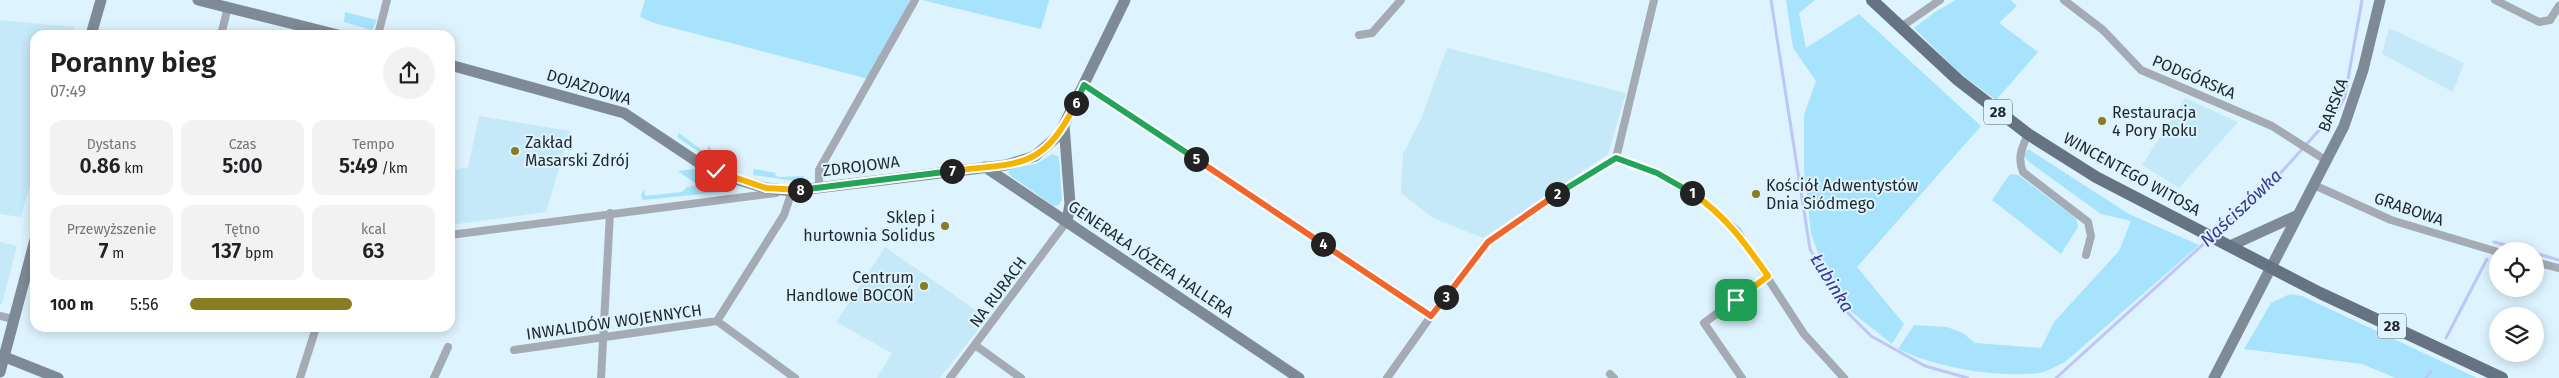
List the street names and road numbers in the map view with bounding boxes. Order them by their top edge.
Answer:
street label: PODGÓRSKA [2149,50,2240,103]
street label: DOJAZDOWA [544,65,634,109]
street label: BARSKA [2314,75,2352,134]
road number: 28 [1984,100,2012,124]
street label: WINCENTEGO WITOSA [2060,128,2205,220]
street label: ZDROJOWA [821,152,901,180]
street label: GRABOWA [2372,188,2447,230]
street label: GENERAŁA JÓZEFA HALLERA [1065,196,1238,322]
street label: NA RURACH [965,253,1031,331]
street label: INWALIDÓW WOJENNYCH [525,299,703,344]
road number: 28 [2378,314,2406,338]

